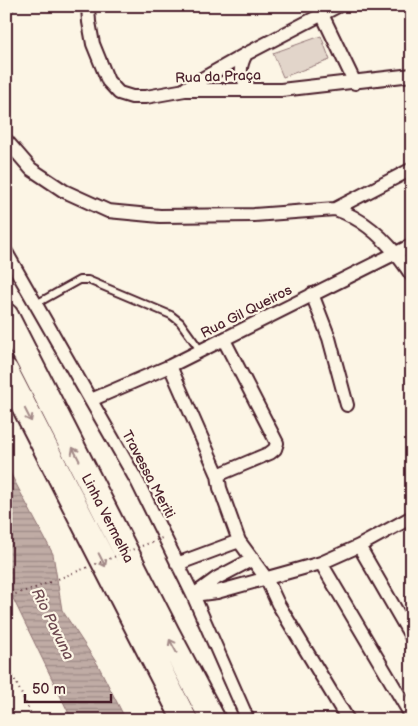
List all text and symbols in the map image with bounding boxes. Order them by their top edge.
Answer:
street label: Rua da Praça [175,67,261,86]
street label: Rua Gil Queiros [198,281,295,342]
one-way arrow [24,407,33,422]
street label: Travessa Meriti [118,427,179,521]
one-way arrow [71,447,80,462]
street label: Linha Vermelha [78,471,137,566]
one-way arrow [98,552,107,567]
water label: Rio Pavuna [27,585,78,663]
one-way arrow [168,638,178,653]
scale bar [25,671,111,703]
text: 50 m [32,680,66,699]

